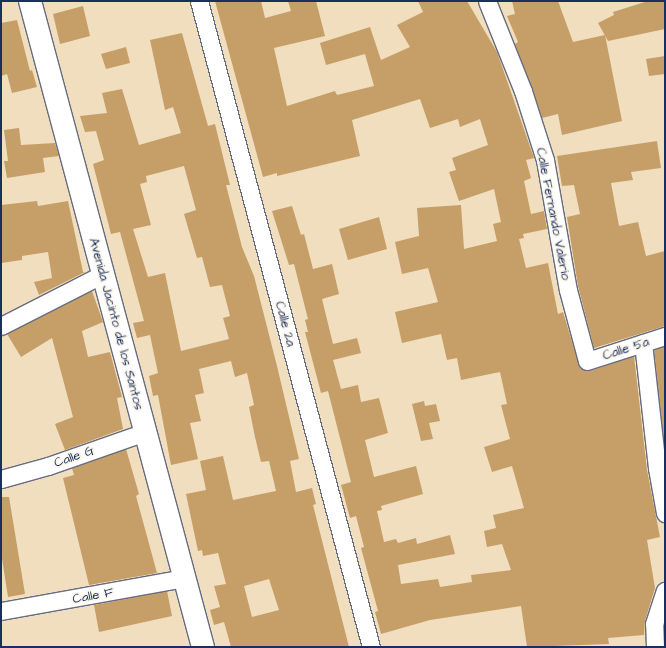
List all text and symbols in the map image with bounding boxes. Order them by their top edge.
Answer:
street label: Calle Fernando Valerio [533,147,573,281]
street label: Avenida Jacinto de los Santos [85,236,147,412]
street label: Calle 2a [271,300,299,348]
street label: Calle 5a [601,334,651,364]
street label: Calle G [52,443,96,471]
street label: Calle F [71,585,115,607]

